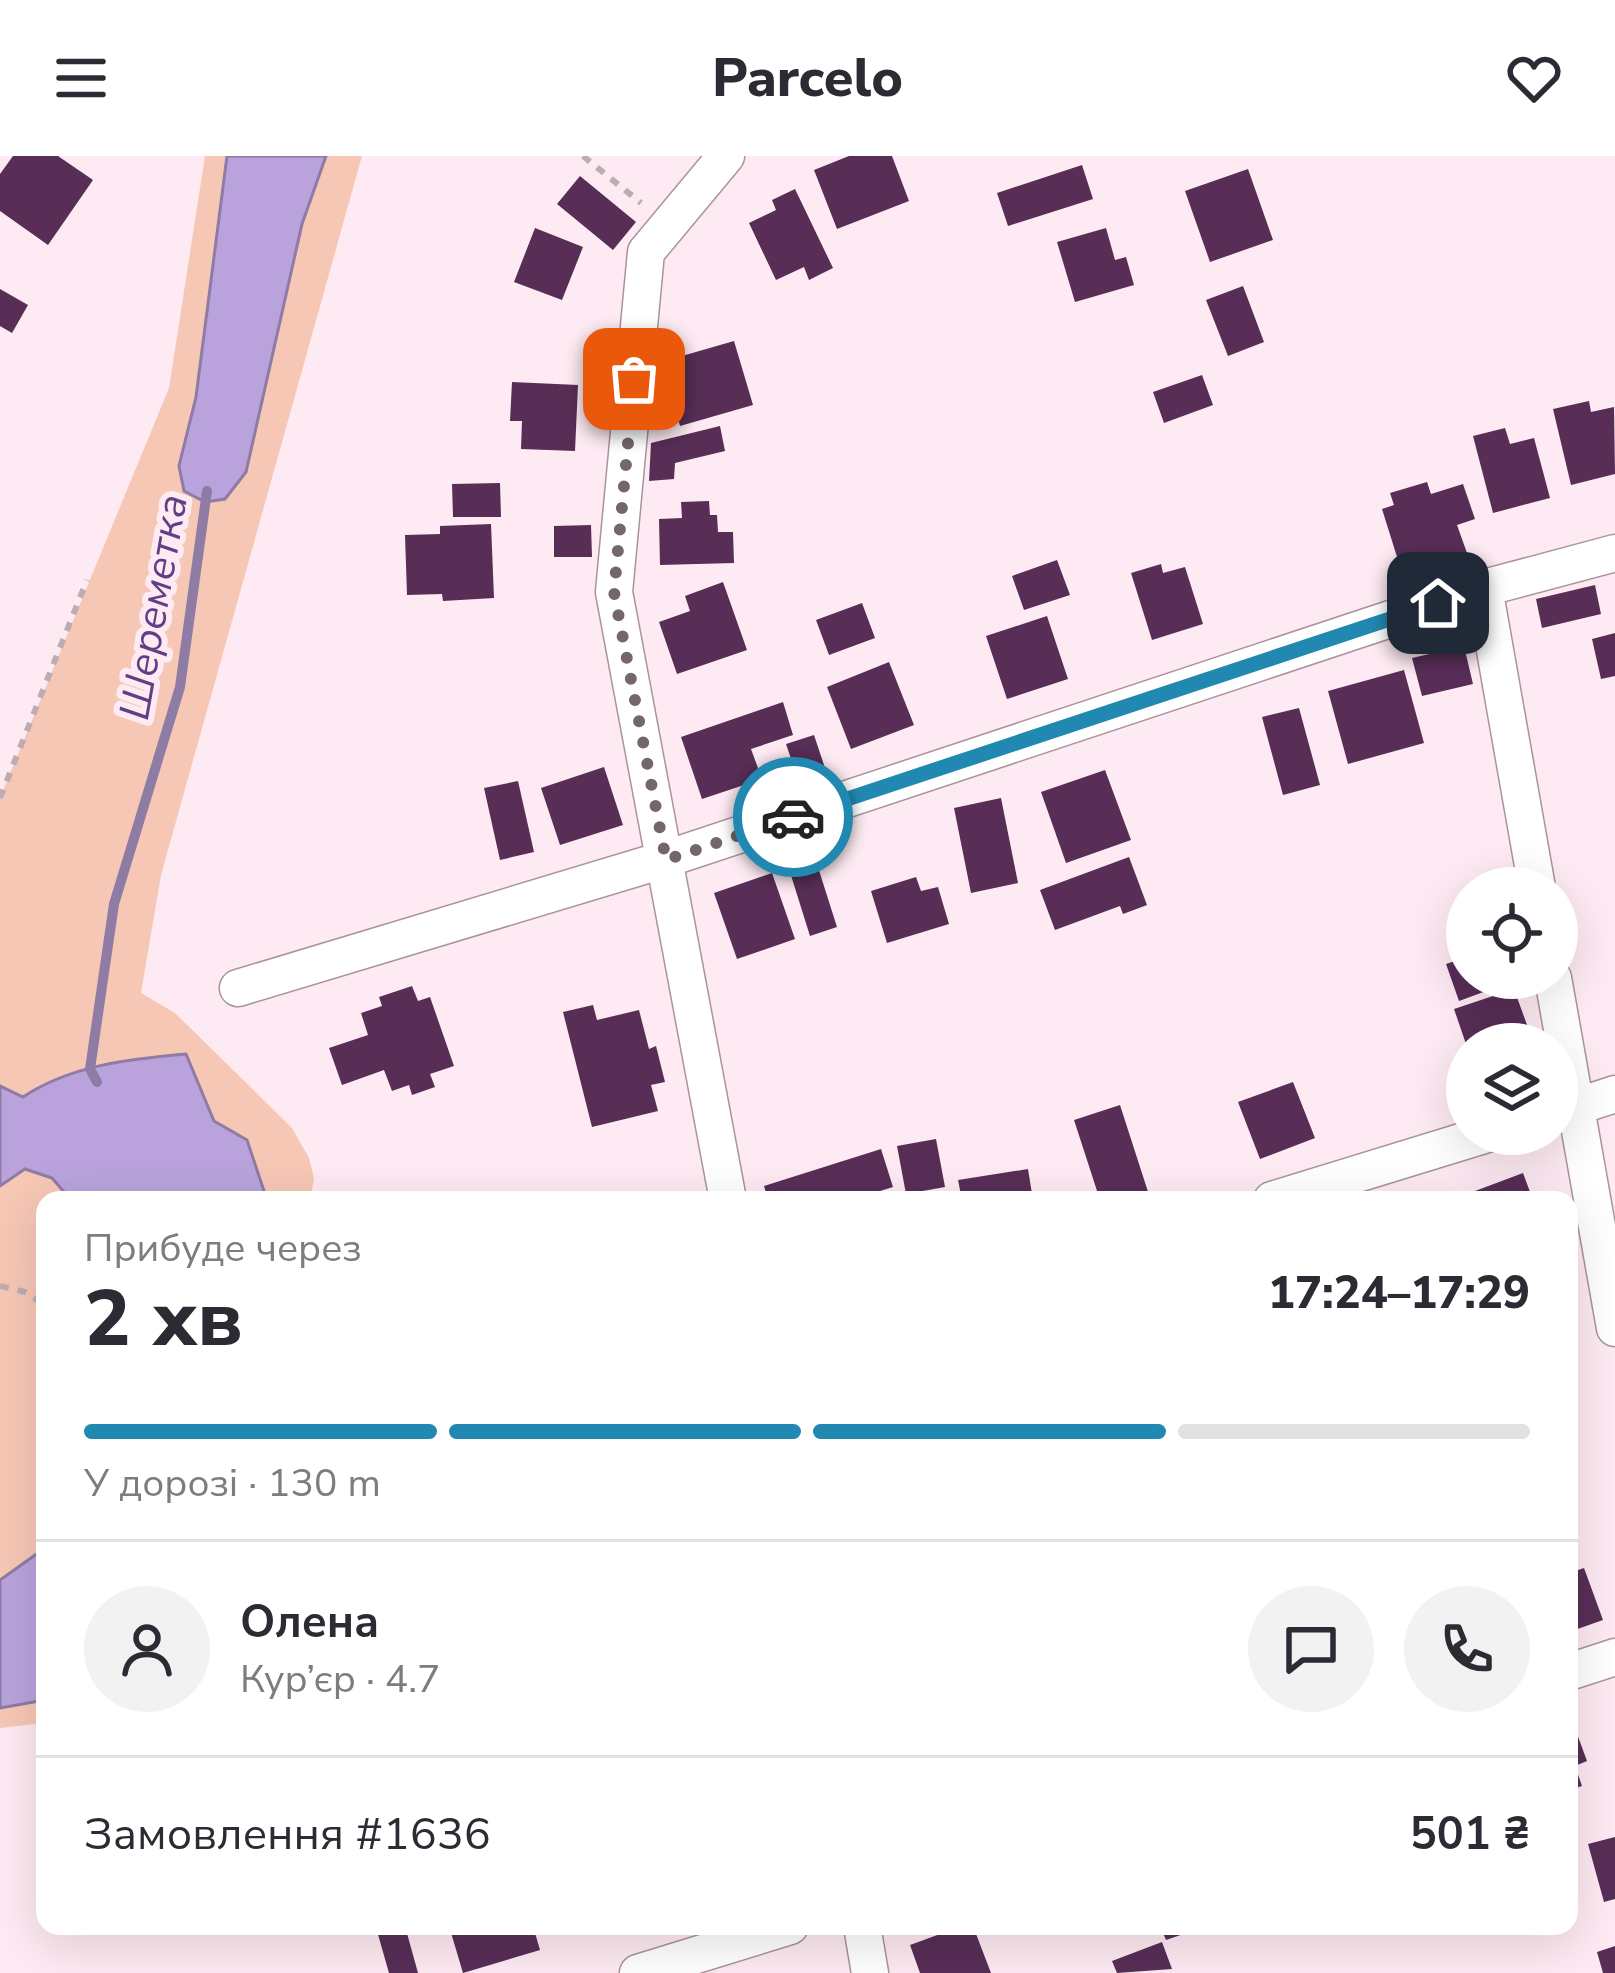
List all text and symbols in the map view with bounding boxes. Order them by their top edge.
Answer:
text: Parcelo [712,41,903,115]
icon: menu [48,45,114,111]
icon: heart [1501,45,1567,111]
pin [583,328,685,430]
icon: bag [601,346,667,412]
water label: Шереметка [106,490,202,724]
pin [1387,552,1489,654]
icon: home [1405,570,1471,636]
courier [733,757,853,877]
icon: car [760,784,826,850]
map controls [1446,867,1578,1155]
button: locate [1446,867,1578,999]
button: layers [1446,1023,1578,1155]
text: Прибуде через [84,1222,362,1275]
text: 17:24–17:29 [1268,1263,1530,1324]
text: 2 хв [84,1266,243,1373]
text: У дорозі · 130 m [84,1457,381,1510]
button: person [84,1586,210,1712]
button: chat [1248,1586,1374,1712]
button: phone [1404,1586,1530,1712]
text: Олена [240,1592,379,1653]
text: Кур’єр · 4.7 [240,1653,441,1706]
text: Замовлення #1636 [84,1804,491,1865]
text: 501 ₴ [1410,1804,1530,1865]

